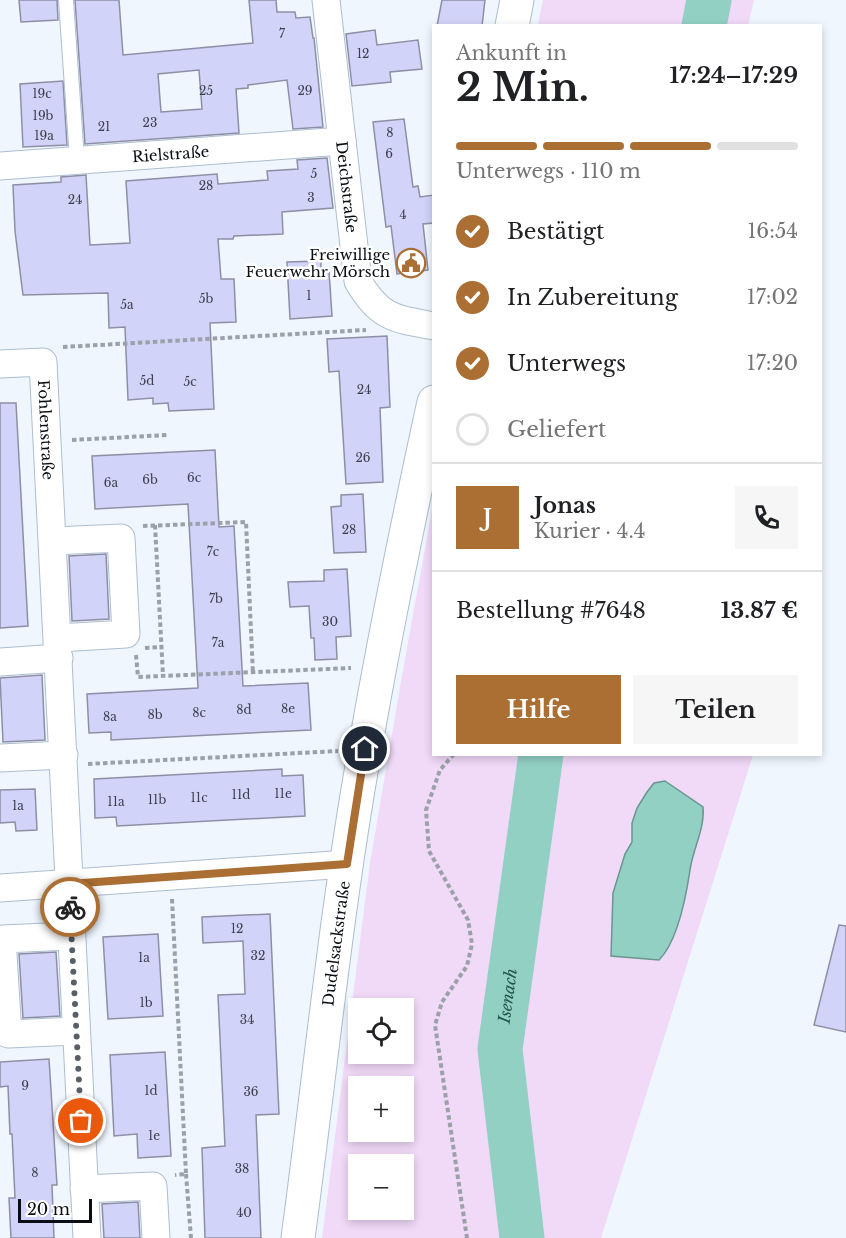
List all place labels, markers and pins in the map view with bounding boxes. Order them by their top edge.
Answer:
place label: Freiwillige Feuerwehr Mörsch [246,245,390,281]
public building icon: Freiwillige Feuerwehr Mörsch [395,247,427,279]
pin [339,723,390,774]
pin [55,1095,106,1146]

